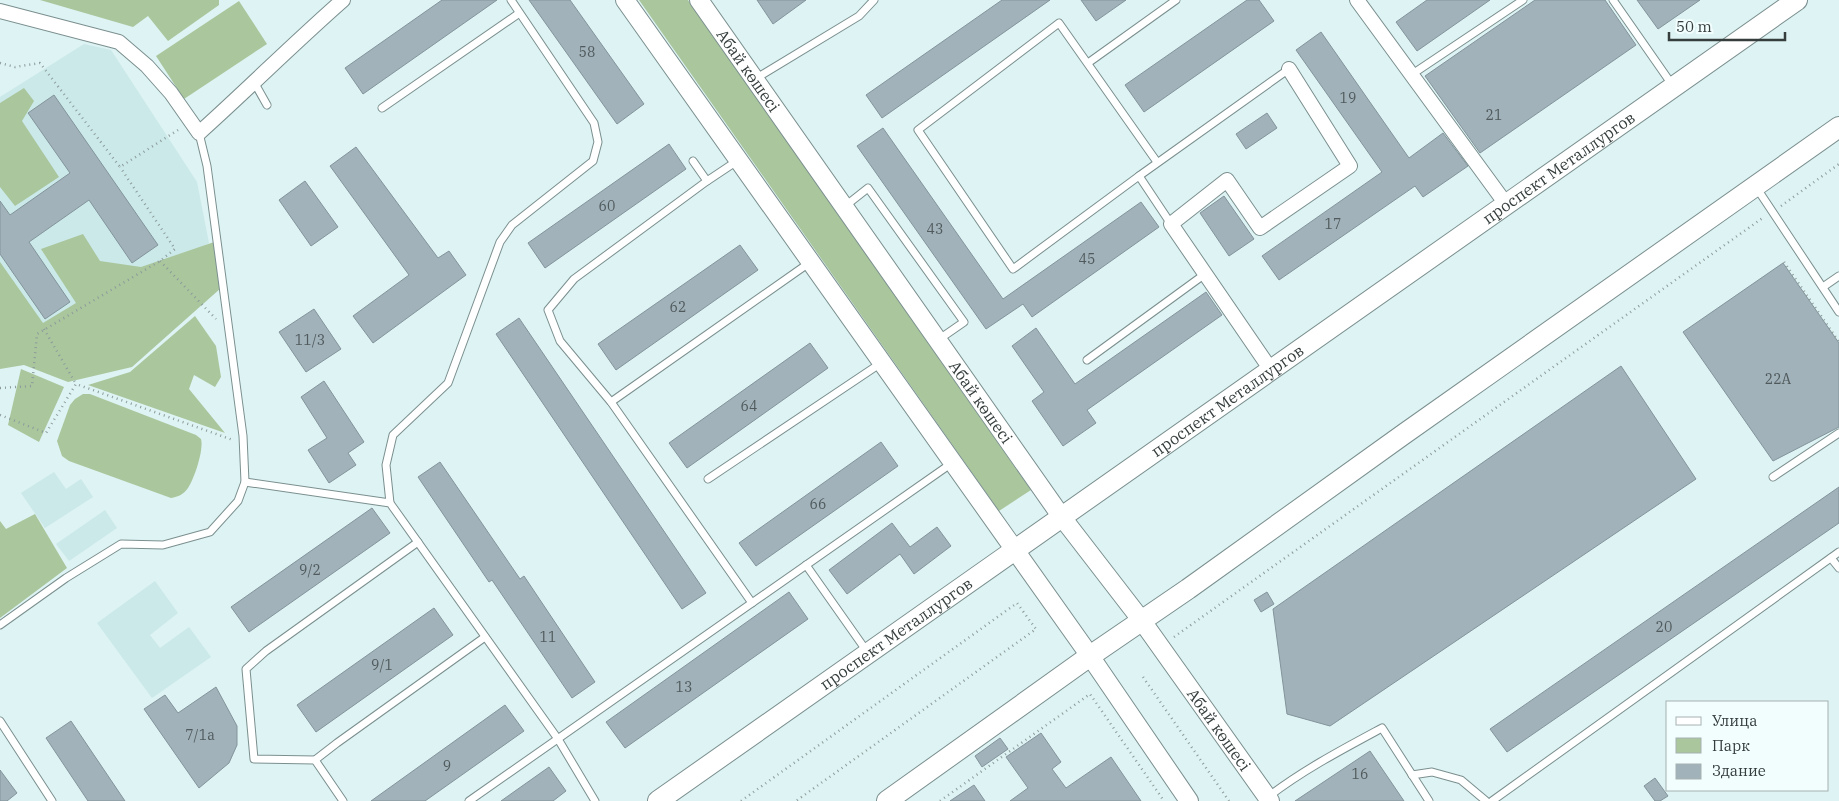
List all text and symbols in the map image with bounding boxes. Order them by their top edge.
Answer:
scale bar [1669,10,1785,42]
text: 50 m [1676,17,1712,36]
street label: Абай көшесі [712,25,784,116]
house number: 58 [579,43,595,61]
house number: 19 [1340,89,1356,107]
house number: 21 [1486,106,1502,124]
street label: проспект Металлургов [1478,107,1639,228]
house number: 60 [599,197,615,215]
house number: 17 [1325,215,1341,233]
house number: 43 [927,220,943,238]
house number: 45 [1079,250,1095,268]
house number: 62 [670,298,686,316]
house number: 11/3 [295,331,325,349]
street label: проспект Металлургов [1147,340,1307,461]
street label: Абай көшесі [945,357,1017,447]
house number: 22А [1765,370,1792,388]
house number: 64 [741,397,757,415]
house number: 66 [810,495,826,513]
house number: 9/2 [299,561,321,579]
street label: проспект Металлургов [816,573,976,694]
house number: 20 [1656,618,1672,636]
house number: 11 [540,628,556,646]
house number: 9/1 [371,656,393,674]
house number: 13 [676,678,692,696]
street label: Абай көшесі [1183,684,1255,775]
legend [1666,701,1829,791]
text: Улица [1712,711,1757,730]
house number: 7/1a [185,726,215,744]
text: Парк [1712,736,1750,755]
house number: 9 [443,757,451,775]
text: Здание [1712,761,1766,780]
house number: 16 [1352,765,1368,783]

